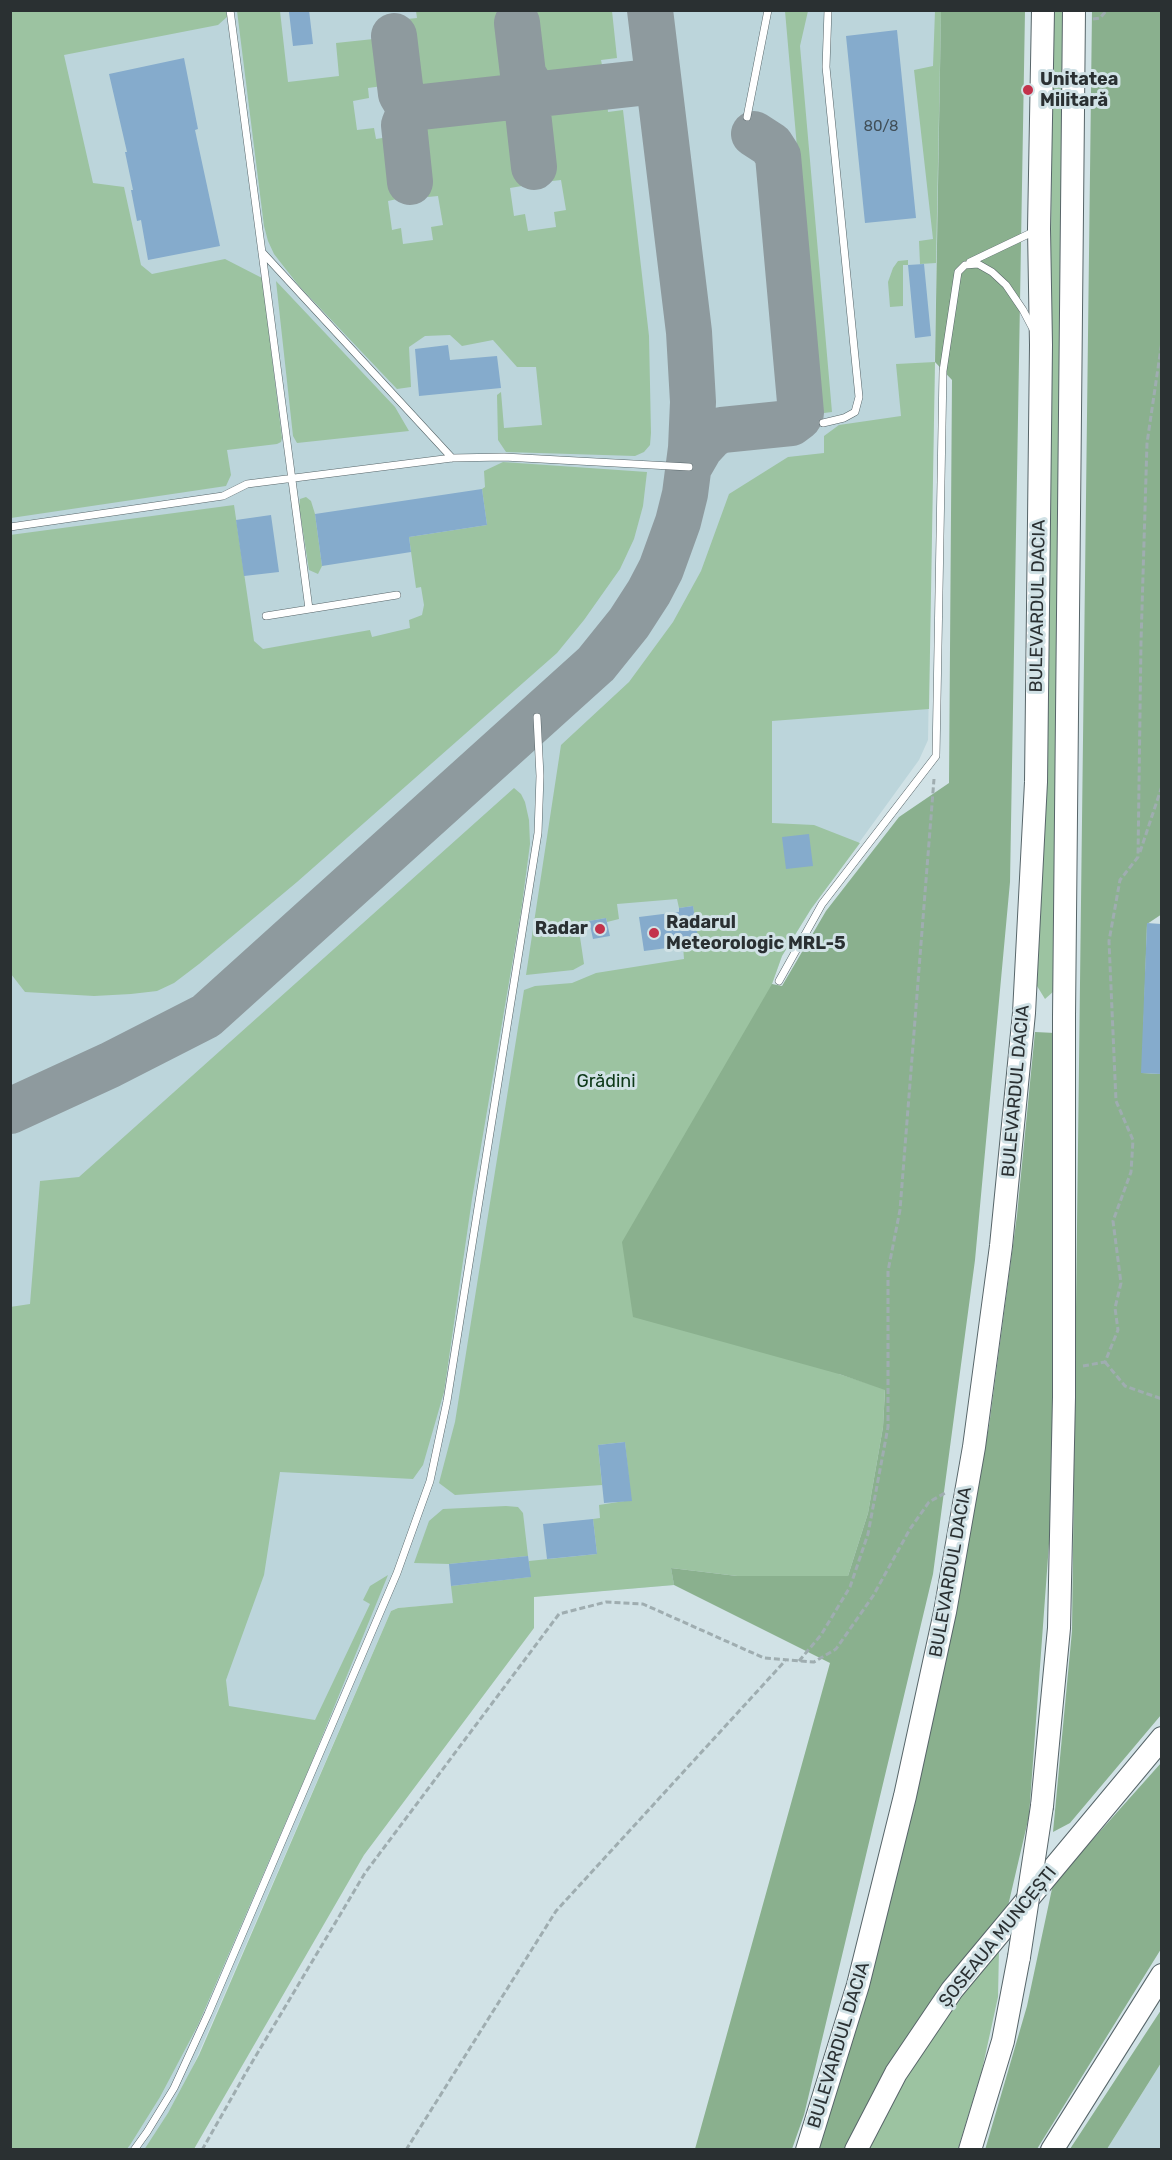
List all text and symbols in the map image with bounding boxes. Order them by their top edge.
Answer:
place label: Unitatea Militară [1040,69,1118,112]
marker: Unitatea Militară [1021,83,1035,97]
house number: 80/8 [863,118,899,136]
street label: BULEVARDUL DACIA [1026,519,1050,693]
place label: Radarul Meteorologic MRL-5 [666,912,846,954]
place label: Radar [535,918,588,940]
marker: Radar [593,922,607,936]
marker: Radarul Meteorologic MRL-5 [647,926,661,940]
street label: BULEVARDUL DACIA [998,1004,1034,1178]
park label: Grădini [576,1071,636,1093]
street label: BULEVARDUL DACIA [925,1485,977,1659]
street label: ȘOSEAUA MUNCEȘTI [935,1862,1061,2012]
street label: BULEVARDUL DACIA [803,1959,875,2131]

